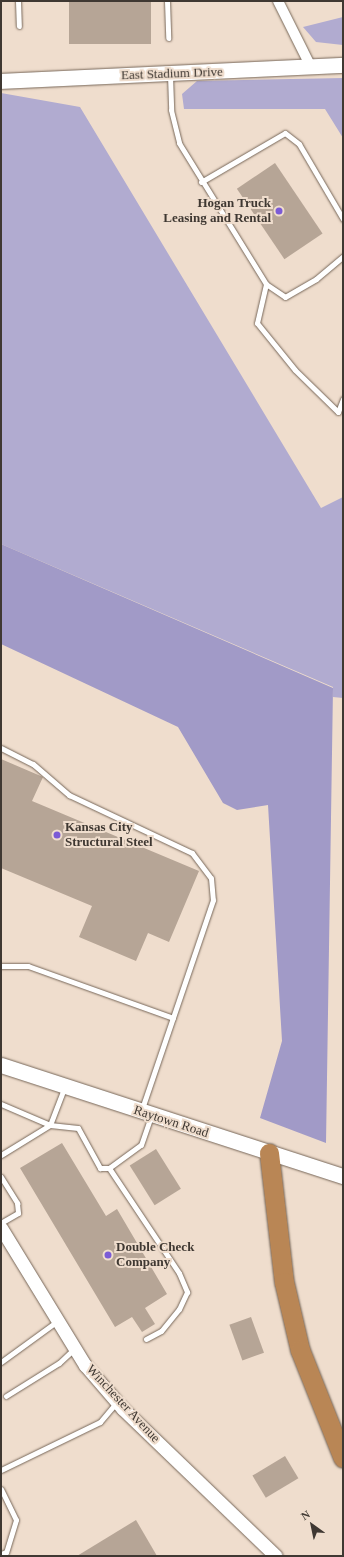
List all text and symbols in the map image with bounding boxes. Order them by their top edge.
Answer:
street label: East Stadium Drive [121,64,223,84]
place label: Hogan Truck Leasing and Rental [163,196,271,227]
marker: Hogan Truck Leasing and Rental [274,206,284,216]
place label: Kansas City Structural Steel [65,820,153,851]
marker: Kansas City Structural Steel [52,830,62,840]
street label: Raytown Road [132,1103,210,1141]
place label: Double Check Company [116,1240,194,1271]
marker: Double Check Company [103,1250,113,1260]
street label: Winchester Avenue [83,1362,163,1446]
north arrow [292,1505,332,1545]
text: N [299,1508,312,1522]

